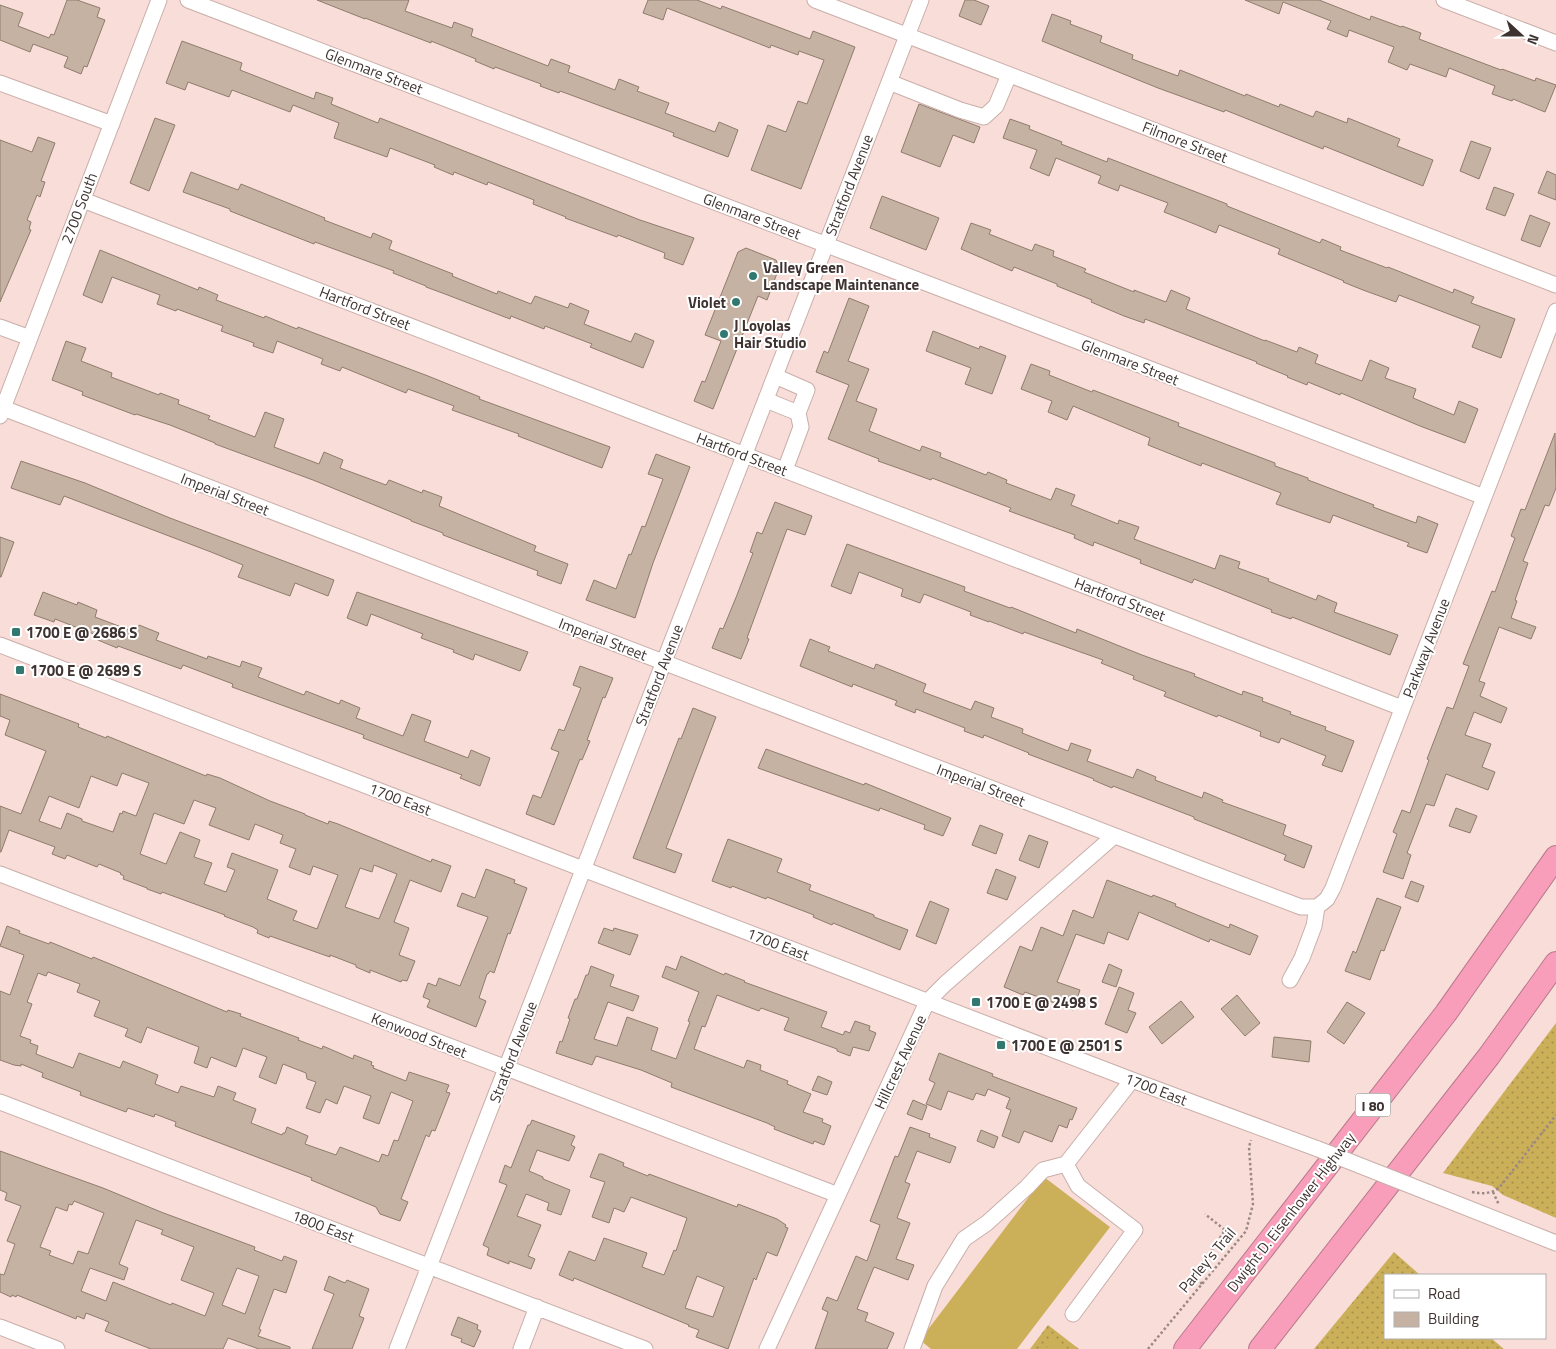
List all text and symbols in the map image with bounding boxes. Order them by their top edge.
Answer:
north arrow [1496,10,1546,60]
text: N [1522,32,1545,48]
street label: Glenmare Street [322,42,427,100]
street label: Filmore Street [1139,115,1232,169]
street label: Stratford Avenue [819,131,879,239]
street label: 2700 South [55,169,103,247]
street label: Glenmare Street [700,187,805,245]
place label: Valley Green Landscape Maintenance [763,256,920,296]
marker: Valley Green Landscape Maintenance [747,270,759,282]
street label: Hartford Street [316,280,414,336]
place label: Violet [688,291,727,314]
marker: Violet [730,296,742,308]
place label: J Loyolas Hair Studio [734,314,807,354]
marker: J Loyolas Hair Studio [718,328,730,340]
street label: Glenmare Street [1078,333,1183,391]
street label: Hartford Street [693,426,791,482]
street label: Imperial Street [177,467,273,522]
street label: Hartford Street [1071,571,1169,627]
street label: Parkway Avenue [1396,595,1456,701]
street label: Imperial Street [555,612,651,667]
place label: 1700 E @ 2686 S [26,621,137,644]
street label: Stratford Avenue [629,621,689,729]
marker: 1700 E @ 2686 S [10,626,22,638]
place label: 1700 E @ 2689 S [30,659,141,682]
marker: 1700 E @ 2689 S [14,664,26,676]
street label: Imperial Street [933,758,1029,813]
street label: 1700 East [366,777,435,822]
street label: 1700 East [744,922,813,967]
place label: 1700 E @ 2498 S [986,991,1097,1014]
marker: 1700 E @ 2498 S [970,996,982,1008]
street label: Stratford Avenue [483,998,543,1106]
street label: Kenwood Street [368,1006,471,1064]
street label: Hillcrest Avenue [868,1011,932,1113]
place label: 1700 E @ 2501 S [1011,1034,1122,1057]
marker: 1700 E @ 2501 S [995,1039,1007,1051]
street label: 1700 East [1122,1067,1191,1112]
road number: I 80 [1356,1094,1390,1116]
street label: Dwight D. Eisenhower Highway [1221,1127,1361,1297]
street label: 1800 East [289,1204,358,1249]
street label: Parley's Trail [1173,1222,1241,1298]
legend [1384,1274,1546,1339]
text: Road [1428,1282,1460,1305]
text: Building [1428,1307,1479,1330]

